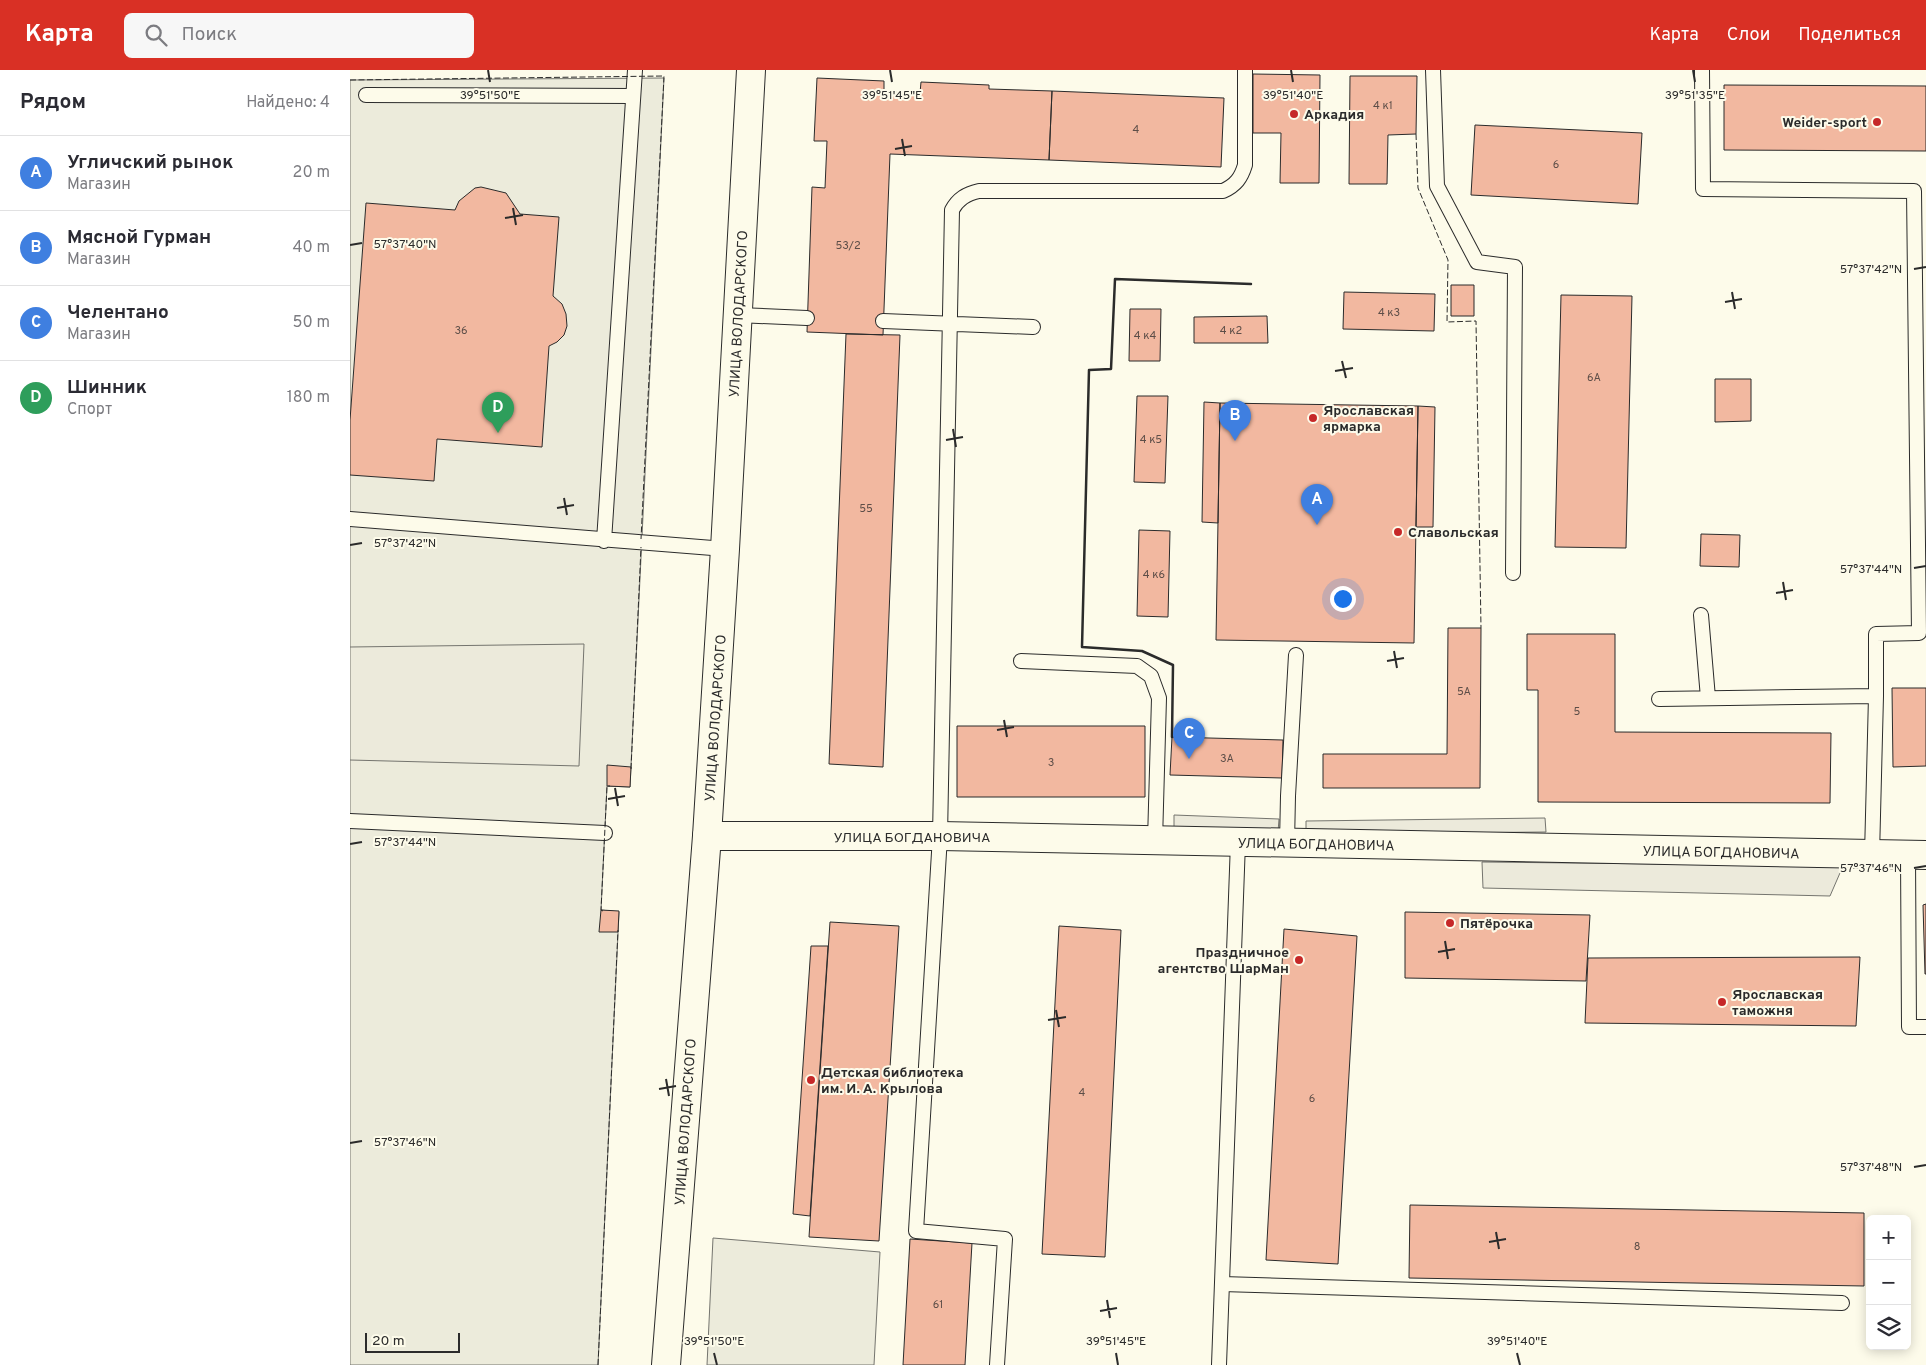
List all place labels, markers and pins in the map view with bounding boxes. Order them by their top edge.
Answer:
place label: Аркадия [1304,107,1364,124]
marker: Аркадия [1288,108,1300,120]
place label: Weider-sport [1782,115,1867,132]
marker: Weider-sport [1871,116,1883,128]
pin: D [482,392,514,433]
pin: B [1219,400,1251,441]
place label: Ярославская ярмарка [1323,403,1414,436]
marker: Ярославская ярмарка [1307,412,1319,424]
pin: A [1301,484,1333,525]
place label: Славольская [1408,525,1499,542]
marker: Славольская [1392,526,1404,538]
pin: C [1173,718,1205,759]
place label: Пятёрочка [1460,916,1533,933]
marker: Пятёрочка [1444,917,1456,929]
place label: Праздничное агентство ШарМан [1158,945,1289,978]
marker: Праздничное агентство ШарМан [1293,954,1305,966]
place label: Ярославская таможня [1732,987,1823,1020]
marker: Ярославская таможня [1716,996,1728,1008]
place label: Детская библиотека им. И. А. Крылова [821,1065,964,1098]
marker: Детская библиотека им. И. А. Крылова [805,1074,817,1086]

